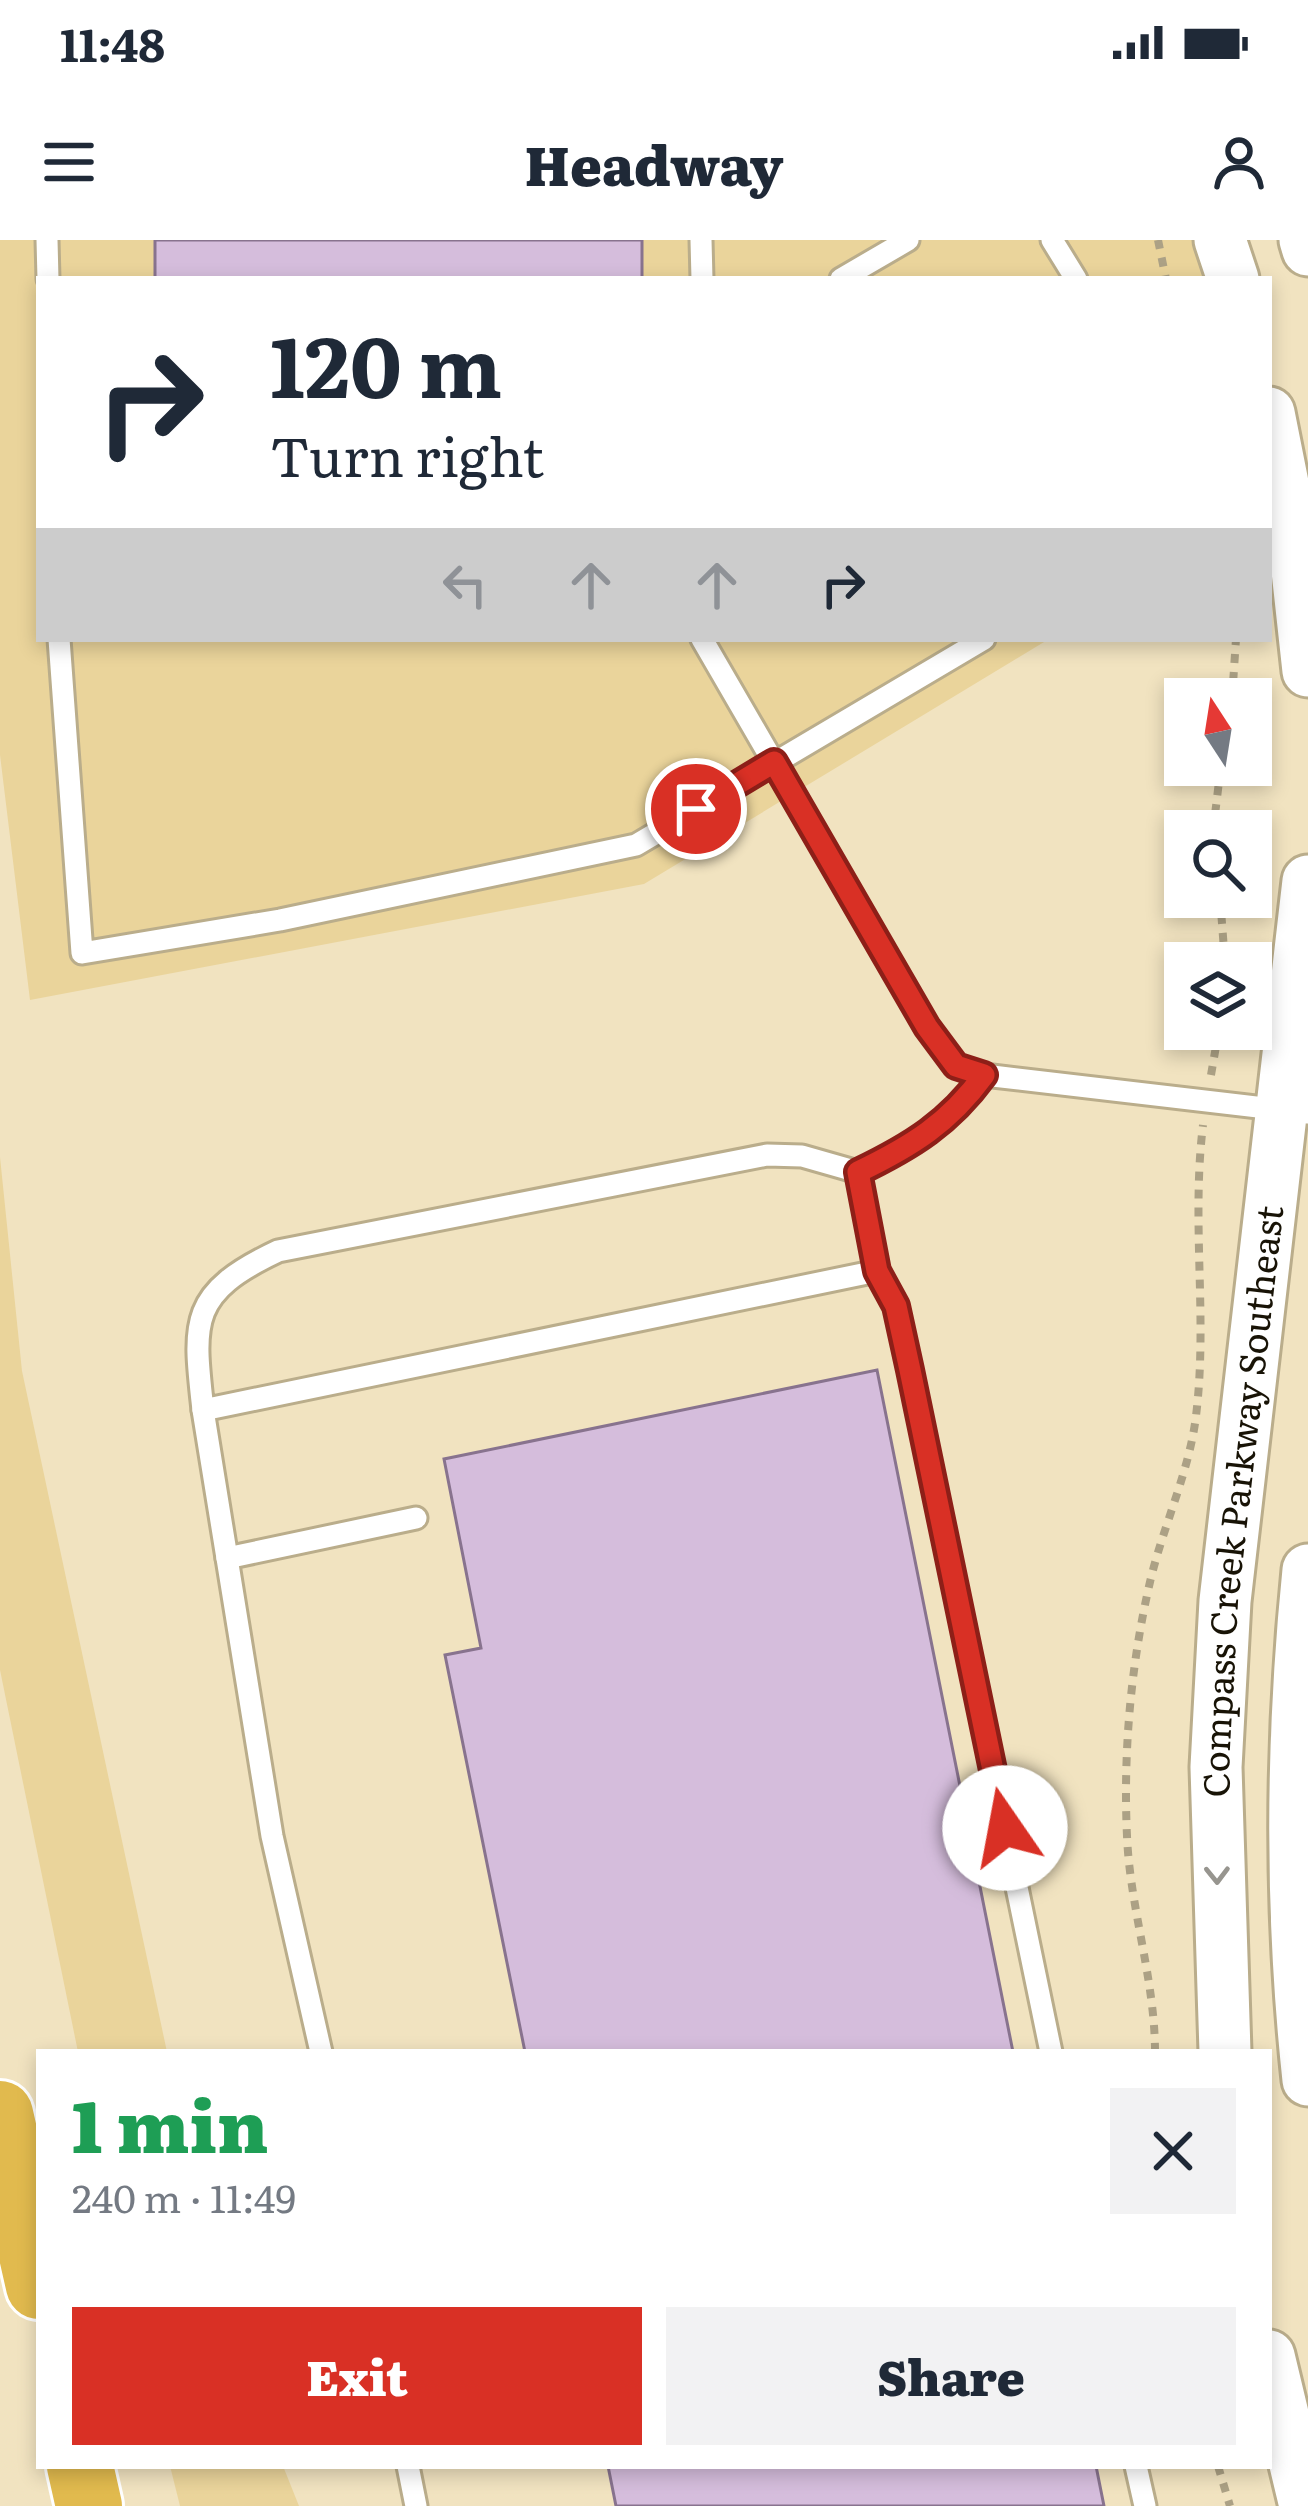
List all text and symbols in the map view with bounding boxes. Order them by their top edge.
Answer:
text: 11:48 [60,9,165,76]
text: Headway [525,122,783,203]
icon: menu [36,129,102,195]
icon: person [1206,129,1272,195]
text: 120 m [270,299,502,424]
icon: right [72,324,228,480]
text: Turn right [270,413,544,494]
icon: left [432,552,498,618]
icon: ahead [558,552,624,618]
icon: ahead [684,552,750,618]
icon: right [810,552,876,618]
north arrow [1164,678,1272,786]
map controls [1164,678,1272,1050]
pin [645,758,747,860]
icon: arrive [663,776,729,842]
button: search [1164,810,1272,918]
button: layers [1164,942,1272,1050]
street label: Compass Creek Parkway Southeast [1187,1202,1294,1798]
position arrow [942,1765,1068,1891]
one-way arrow [1204,1866,1230,1885]
text: 1 min [72,2068,268,2175]
button: close [1110,2088,1236,2214]
text: 240 m · 11:49 [72,2167,296,2225]
button: Exit [72,2307,642,2445]
button: Share [666,2307,1236,2445]

